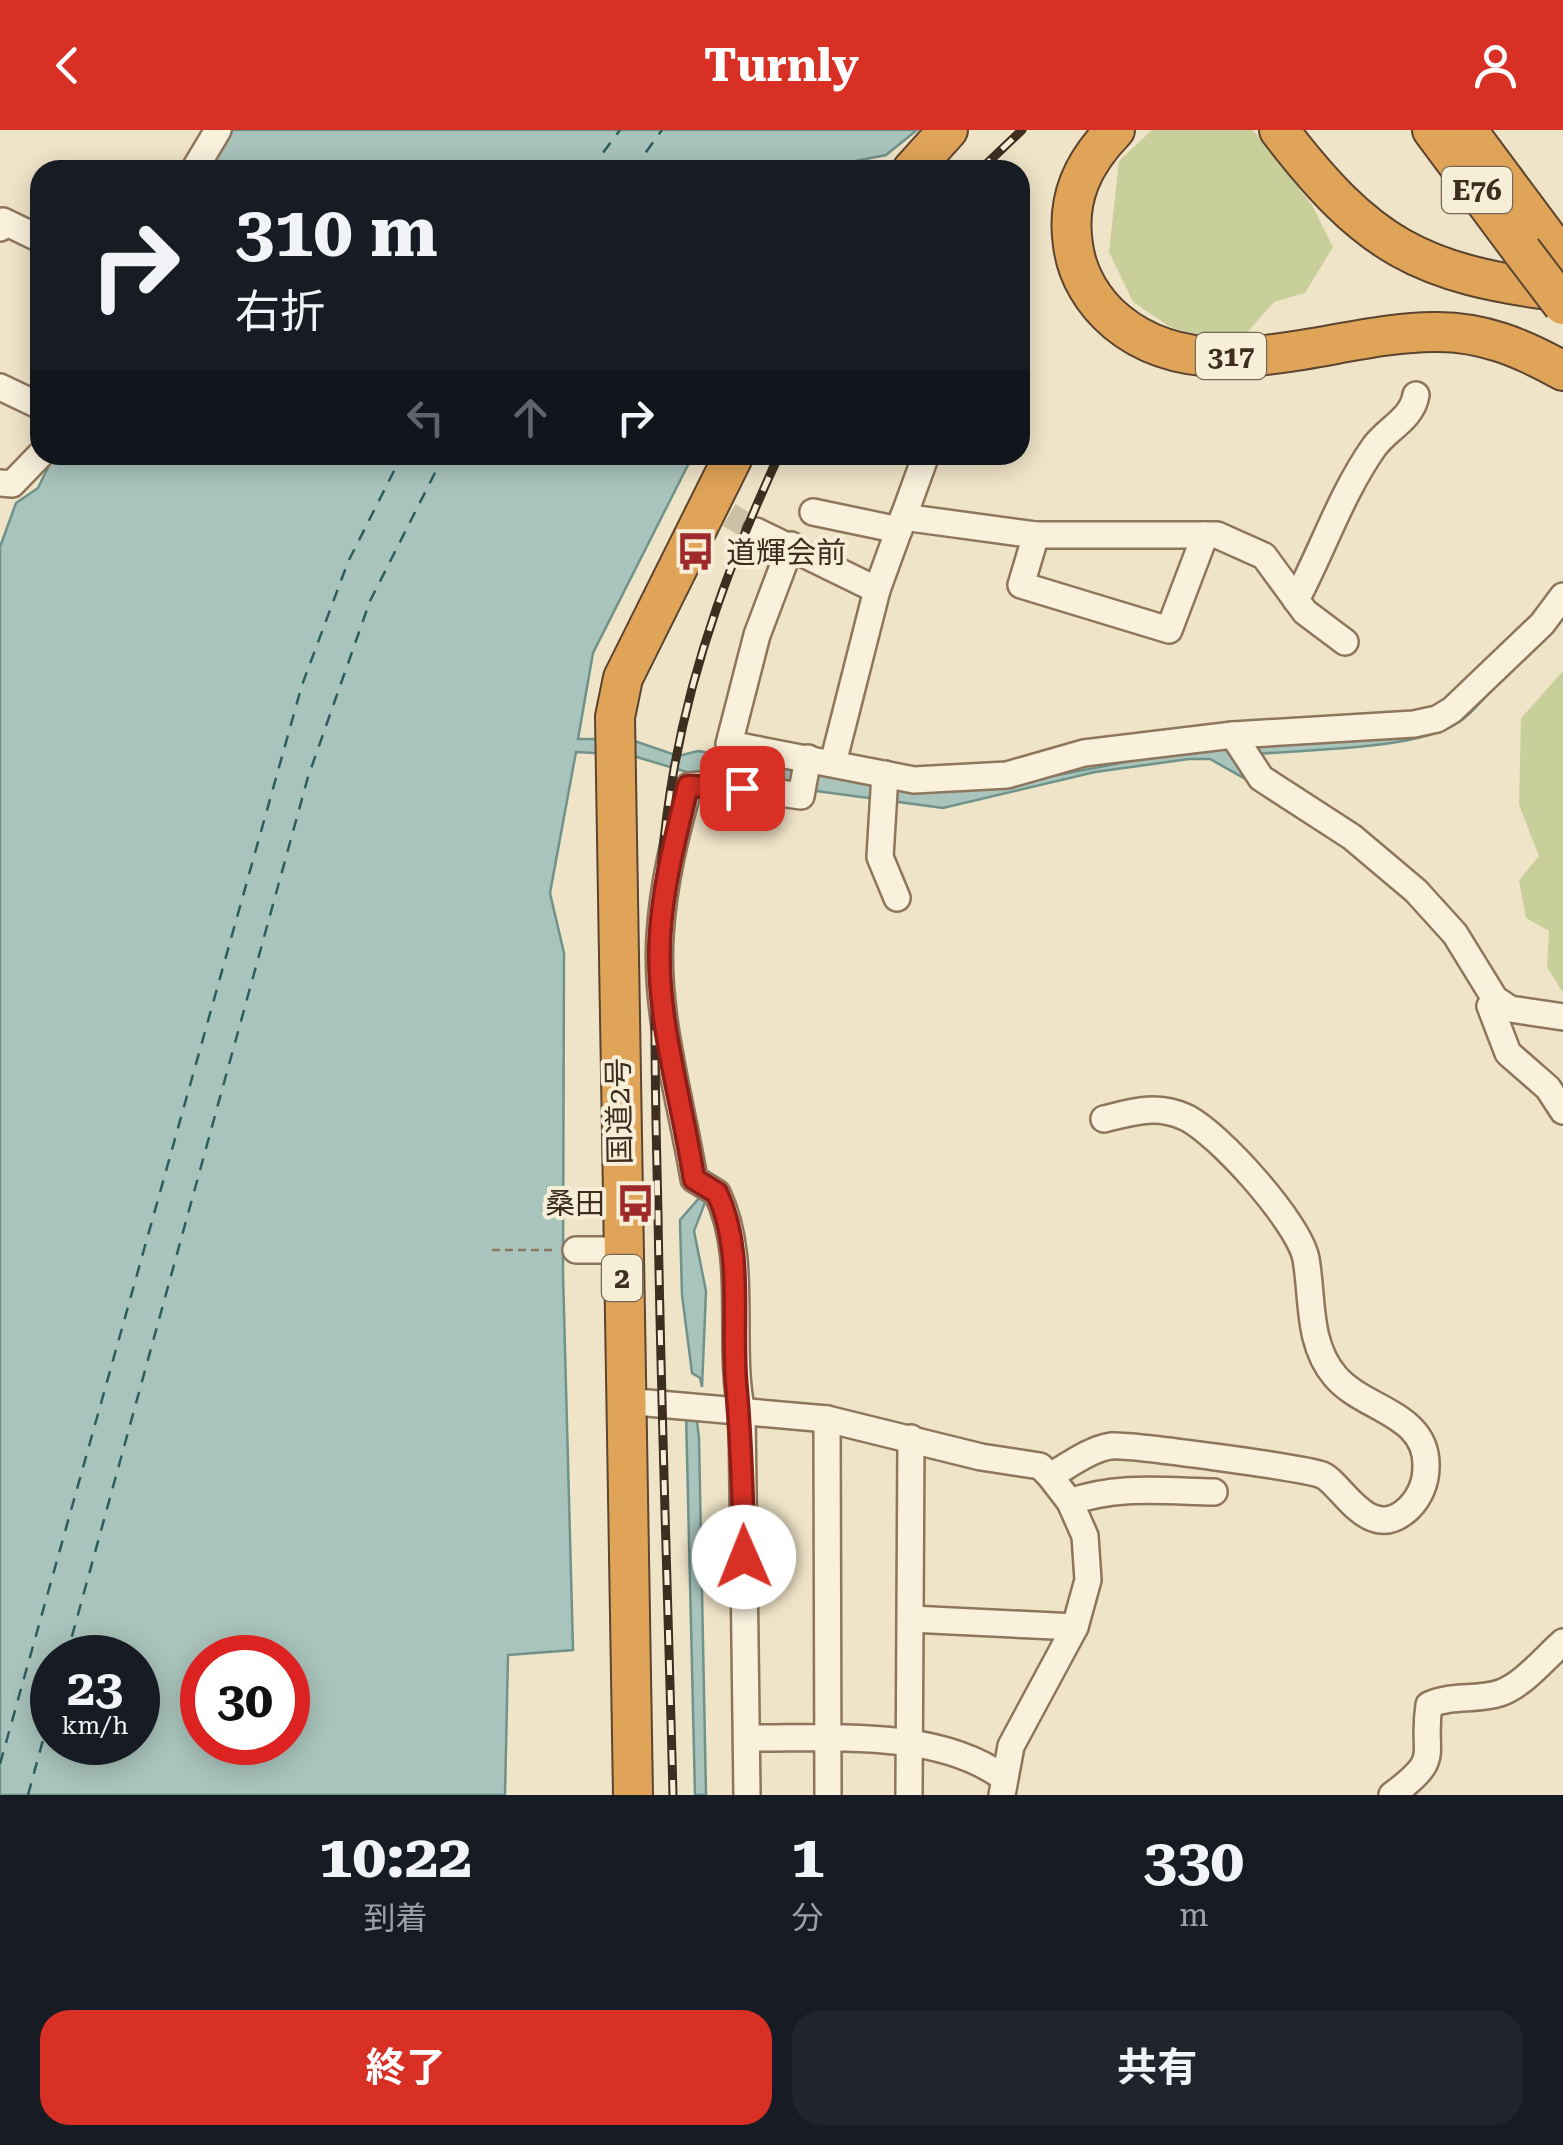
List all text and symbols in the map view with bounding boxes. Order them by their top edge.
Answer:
icon: back [40,38,95,93]
icon: person [1468,38,1523,93]
text: Turnly [704,39,859,92]
road number: E76 [1442,167,1512,213]
text: 310 m [235,191,438,273]
icon: right [70,200,200,330]
text: 右折 [235,285,325,338]
road number: 317 [1196,333,1266,379]
icon: left [398,390,453,445]
icon: ahead [503,390,558,445]
icon: right [608,390,663,445]
bus stop icon: 道輝会前 [675,531,717,573]
place label: 道輝会前 [726,535,846,570]
pin [700,746,785,831]
icon: arrive [715,761,770,816]
street label: 国道2号 [601,1057,637,1165]
bus stop icon: 桑田 [614,1182,656,1224]
place label: 桑田 [545,1186,605,1221]
road number: 2 [602,1255,642,1301]
position arrow [692,1505,796,1609]
speed limit sign: 30 [180,1635,310,1765]
text: 23 [67,1659,123,1717]
text: km/h [62,1711,128,1740]
text: 10:22 [319,1821,472,1892]
text: 1 [791,1821,824,1892]
text: 330 [1143,1825,1244,1896]
text: m [1179,1896,1208,1934]
text: 到着 [363,1899,427,1937]
text: 分 [792,1899,824,1937]
button: 終了 [40,2010,772,2125]
button: 共有 [792,2010,1523,2125]

